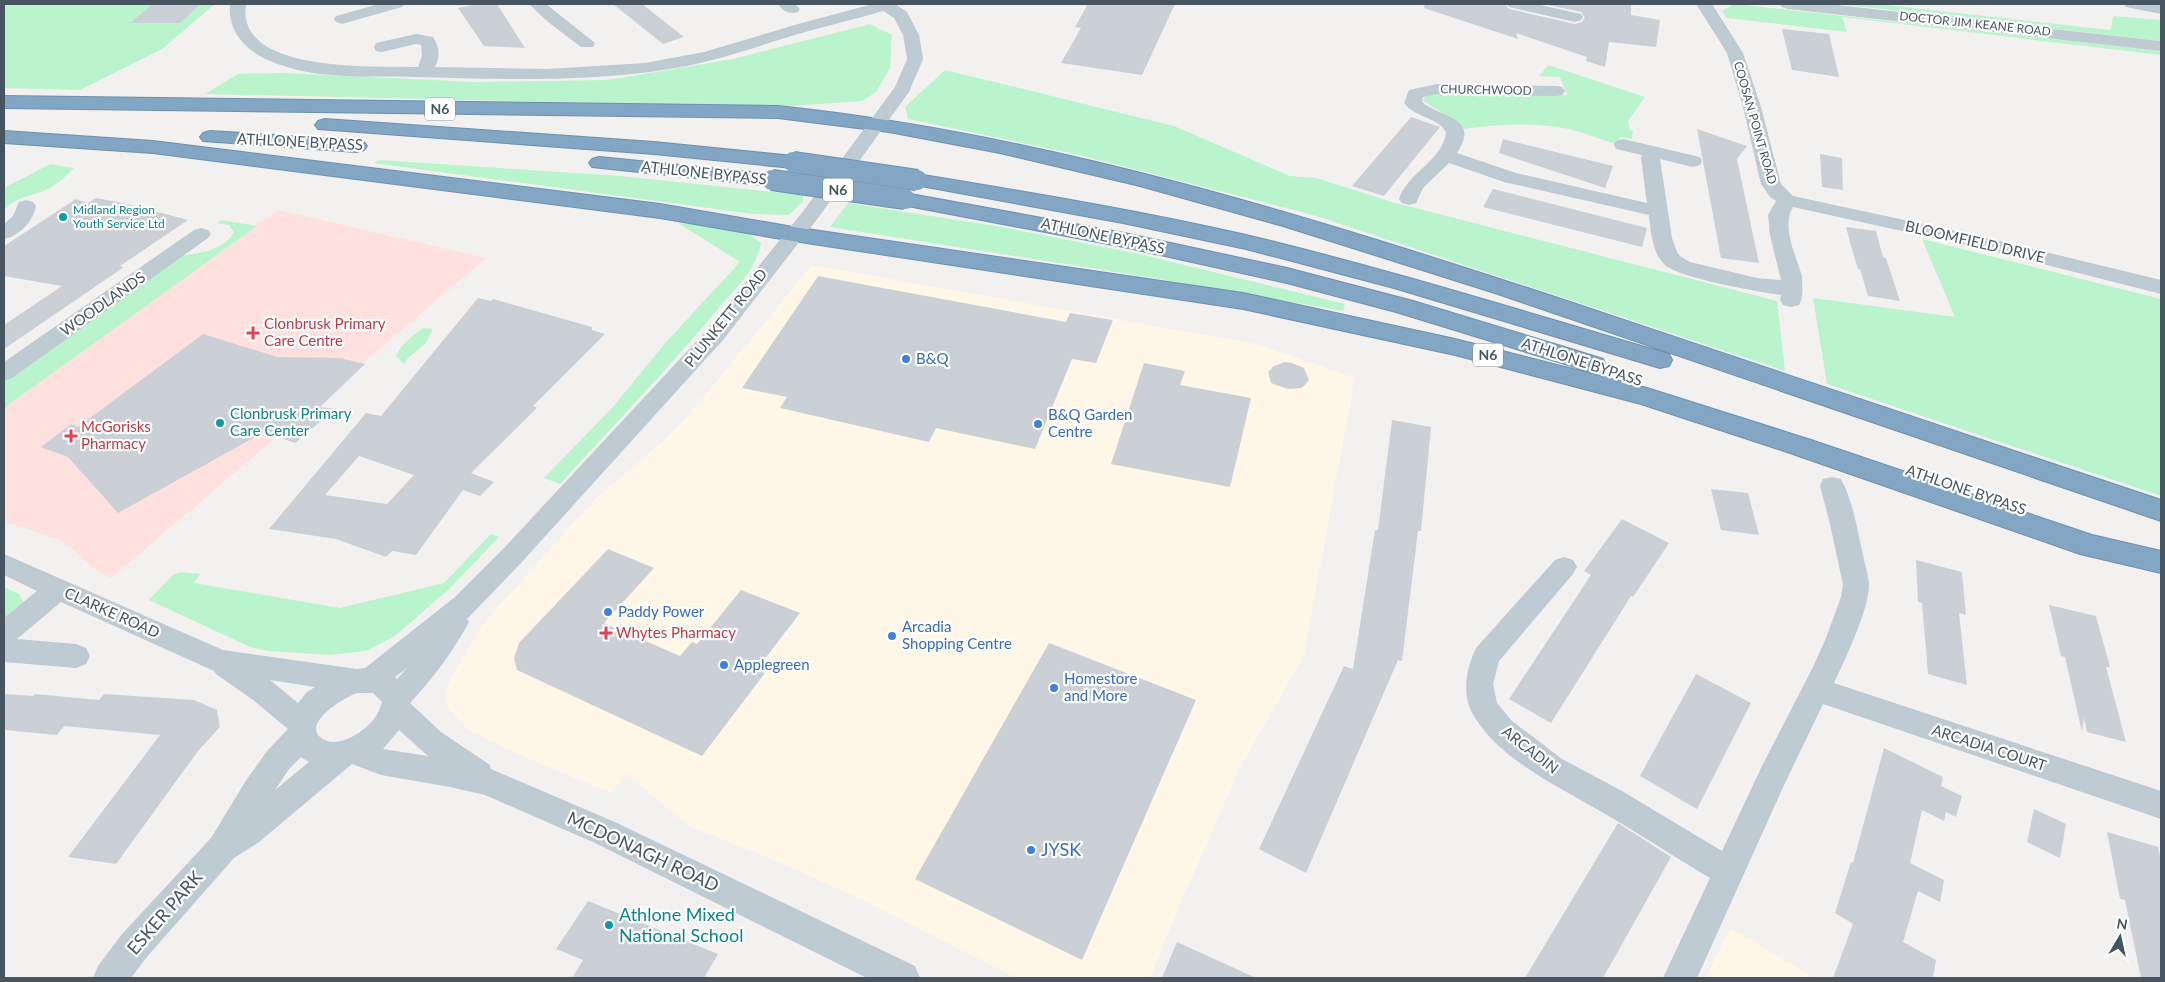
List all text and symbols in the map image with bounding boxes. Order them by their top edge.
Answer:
street label: DOCTOR JIM KEANE ROAD [1899,8,2052,39]
street label: COOSAN POINT ROAD [1731,60,1780,186]
street label: CHURCHWOOD [1440,81,1532,98]
road number: N6 [425,98,455,120]
street label: ATHLONE BYPASS [237,129,363,153]
street label: ATHLONE BYPASS [641,156,768,188]
road number: N6 [823,178,853,202]
place label: Midland Region Youth Service Ltd [73,202,165,231]
marker: Midland Region Youth Service Ltd [57,211,69,223]
street label: ATHLONE BYPASS [1040,213,1167,257]
street label: BLOOMFIELD DRIVE [1904,216,2047,266]
street label: PLUNKETT ROAD [680,265,770,370]
street label: WOODLANDS [56,267,148,339]
place label: Clonbrusk Primary Care Centre [264,314,386,349]
marker: Clonbrusk Primary Care Centre [246,326,260,340]
street label: ATHLONE BYPASS [1520,333,1645,389]
road number: N6 [1473,344,1503,366]
place label: B&Q [916,349,948,367]
marker: B&Q [900,353,912,365]
place label: Clonbrusk Primary Care Center [230,404,352,439]
place label: B&Q Garden Centre [1048,405,1132,440]
place label: McGorisks Pharmacy [81,417,151,452]
marker: Clonbrusk Primary Care Center [214,417,226,429]
marker: B&Q Garden Centre [1032,418,1044,430]
marker: McGorisks Pharmacy [65,430,77,442]
street label: ATHLONE BYPASS [1904,460,2029,518]
street label: CLARKE ROAD [62,583,163,641]
place label: Paddy Power [618,602,705,620]
marker: Paddy Power [602,606,614,618]
place label: Arcadia Shopping Centre [902,617,1012,652]
place label: Whytes Pharmacy [616,623,736,641]
marker: Whytes Pharmacy [600,627,612,639]
marker: Arcadia Shopping Centre [886,630,898,642]
place label: Applegreen [734,655,810,673]
marker: Applegreen [718,659,730,671]
place label: Homestore and More [1064,669,1137,704]
marker: Homestore and More [1048,682,1060,694]
street label: ARCADIA COURT [1930,720,2049,774]
street label: ARCADIN [1499,722,1562,777]
street label: MCDONAGH ROAD [564,806,723,896]
place label: JYSK [1041,838,1081,860]
marker: JYSK [1025,844,1037,856]
street label: ESKER PARK [122,866,207,959]
place label: Athlone Mixed National School [619,903,743,946]
north arrow [2095,912,2145,962]
text: N [2115,914,2129,933]
marker: Athlone Mixed National School [603,919,615,931]

